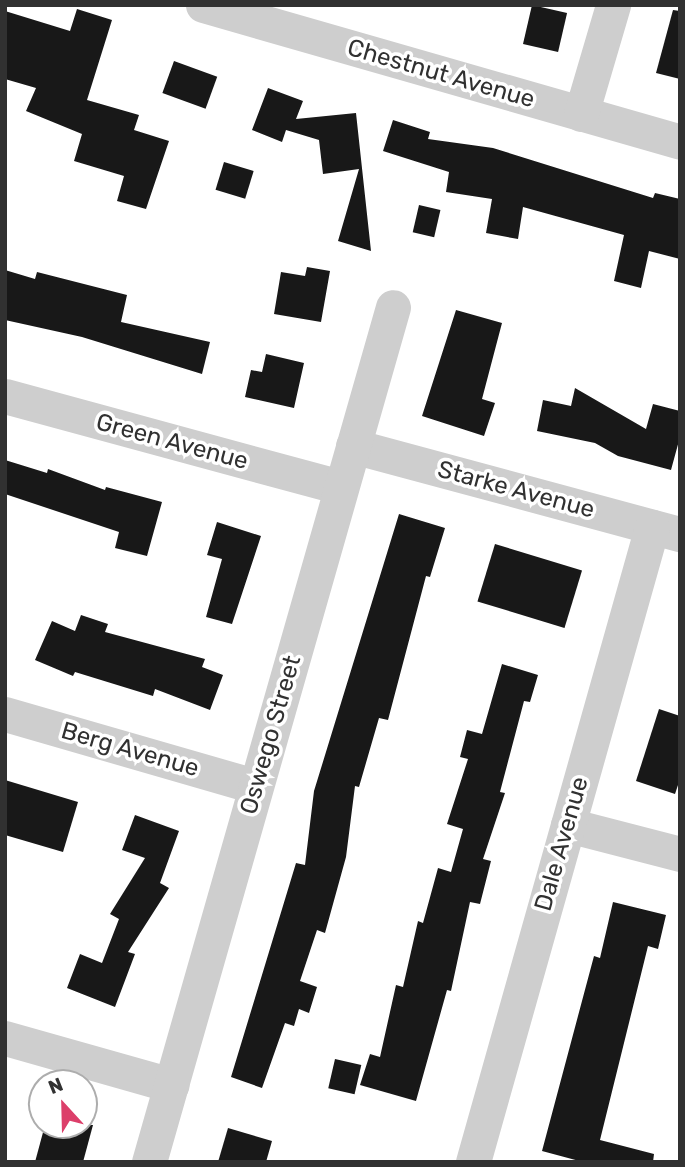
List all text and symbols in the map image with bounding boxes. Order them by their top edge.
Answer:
street label: Chestnut Avenue [344,33,538,115]
street label: Green Avenue [93,408,251,476]
street label: Starke Avenue [434,455,598,525]
street label: Oswego Street [235,652,307,818]
street label: Berg Avenue [57,717,203,783]
street label: Dale Avenue [529,773,595,915]
north arrow [28,1069,98,1139]
text: N [45,1073,66,1099]

